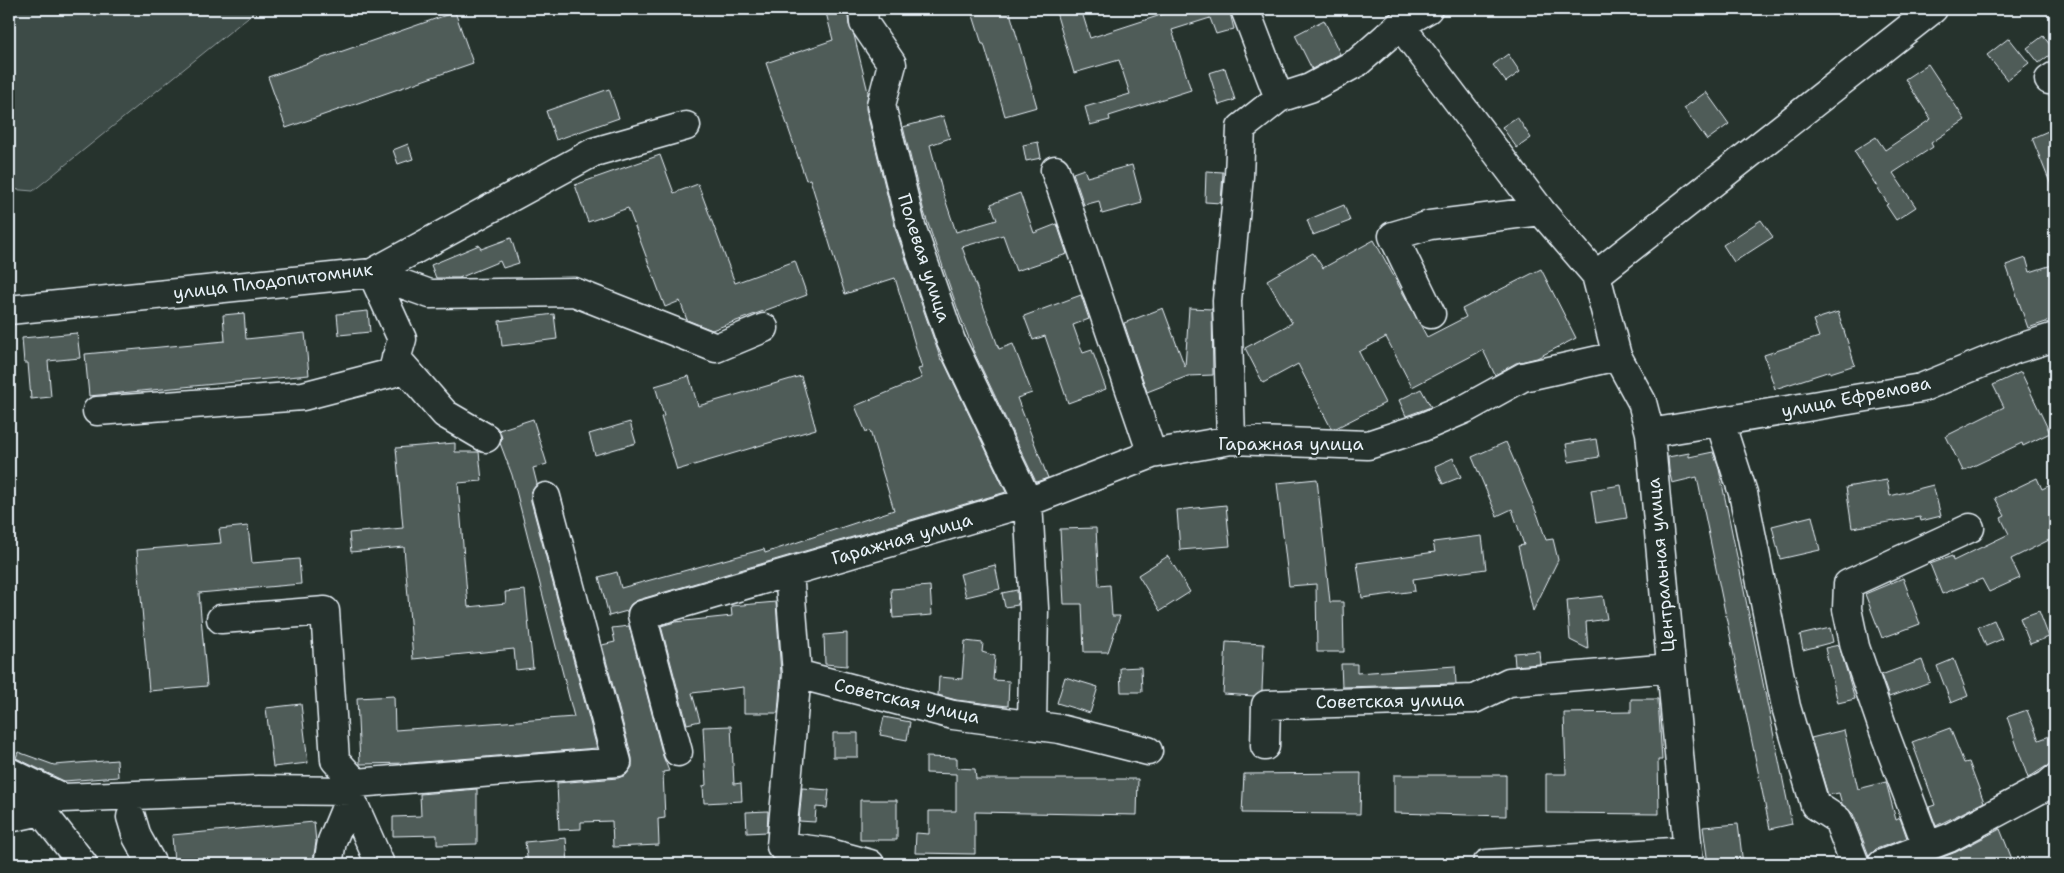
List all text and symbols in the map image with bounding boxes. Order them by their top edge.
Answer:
street label: Полевая улица [892,191,956,325]
street label: улица Плодопитомник [172,257,375,305]
street label: улица Ефремова [1779,371,1933,423]
street label: Гаражная улица [1218,432,1364,456]
street label: Центральная улица [1641,477,1681,653]
street label: Гаражная улица [829,507,975,571]
street label: Советская улица [832,673,982,729]
street label: Советская улица [1315,688,1465,714]

